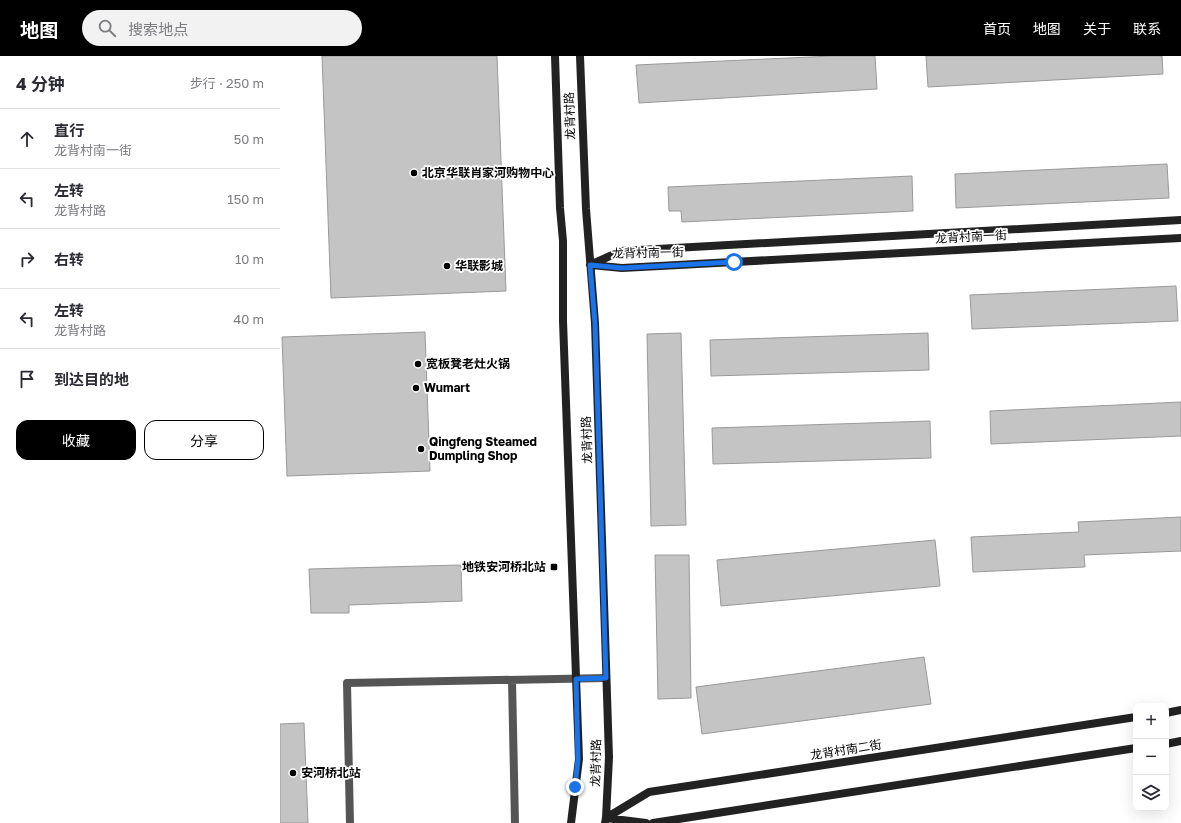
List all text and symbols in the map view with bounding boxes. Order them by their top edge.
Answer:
search box [82,10,362,46]
icon: search [96,17,118,39]
text: 地图 [20,18,58,41]
text: 搜索地点 [128,20,188,38]
text: 首页 [983,20,1011,37]
text: 地图 [1033,20,1061,37]
text: 关于 [1083,20,1111,37]
text: 联系 [1133,20,1161,37]
text: 4 分钟 [16,73,65,94]
text: 步行 · 250 m [190,75,264,91]
street label: 龙背村路 [561,92,578,140]
text: 直行 [54,121,84,139]
icon: ahead [16,128,38,150]
text: 50 m [234,131,264,147]
text: 龙背村南一街 [54,142,132,158]
place label: 北京华联肖家河购物中心 [422,165,554,180]
marker: 北京华联肖家河购物中心 [409,168,419,178]
text: 左转 [54,181,84,199]
icon: left [16,188,38,210]
text: 150 m [227,191,264,207]
text: 龙背村路 [54,202,106,218]
street label: 龙背村南一街 [935,227,1007,246]
street label: 龙背村南一街 [612,244,684,261]
icon: right [16,248,38,270]
text: 右转 [54,250,84,268]
text: 10 m [235,251,264,267]
route start [725,253,743,271]
place label: 华联影城 [455,258,503,273]
marker: 华联影城 [442,261,452,271]
text: 左转 [54,301,84,319]
icon: left [16,308,38,330]
text: 40 m [233,311,264,327]
text: 龙背村路 [54,322,106,338]
place label: 宽板凳老灶火锅 [426,356,510,371]
marker: 宽板凳老灶火锅 [413,359,423,369]
icon: arrive [16,368,38,390]
text: 到达目的地 [54,370,129,388]
place label: Wumart [424,380,470,395]
marker: Wumart [411,383,421,393]
street label: 龙背村路 [578,416,595,464]
button: 收藏 [16,420,136,460]
button: 分享 [144,420,264,460]
place label: Qingfeng Steamed Dumpling Shop [429,434,537,463]
marker: Qingfeng Steamed Dumpling Shop [416,444,426,454]
place label: 地铁安河桥北站 [462,559,546,574]
marker: 地铁安河桥北站 [549,562,559,572]
map controls [1133,703,1169,811]
button: + [1133,703,1169,739]
street label: 龙背村南二街 [809,736,883,763]
street label: 龙背村路 [588,739,603,787]
button: − [1133,739,1169,775]
place label: 安河桥北站 [301,765,361,780]
marker: 安河桥北站 [288,768,298,778]
button: layers [1133,775,1169,811]
route end [566,778,584,796]

